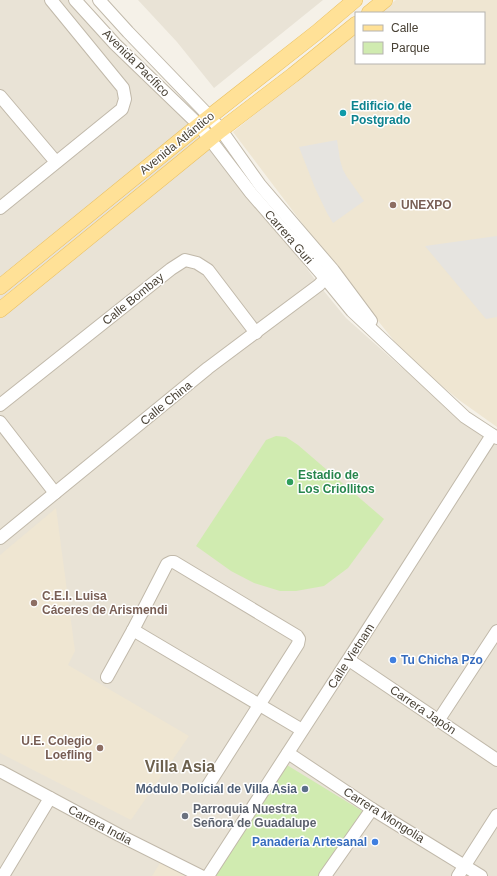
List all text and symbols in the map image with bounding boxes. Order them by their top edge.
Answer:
legend [355,12,485,64]
text: Calle [391,21,419,35]
street label: Avenida Pacífico [100,27,173,100]
text: Parque [391,41,430,55]
place label: Edificio de Postgrado [351,99,412,127]
street label: Avenida Atlántico [137,108,217,177]
marker: Edificio de Postgrado [338,108,348,118]
place label: UNEXPO [401,198,452,212]
marker: UNEXPO [388,200,398,210]
street label: Carrera Guri [262,207,316,267]
street label: Calle Bombay [100,270,166,328]
street label: Calle China [137,378,195,428]
place label: Estadio de Los Criollitos [298,468,375,496]
marker: Estadio de Los Criollitos [285,477,295,487]
place label: C.E.I. Luisa Cáceres de Arismendi [42,589,168,617]
marker: C.E.I. Luisa Cáceres de Arismendi [29,598,39,608]
street label: Calle Vietnam [325,621,377,691]
place label: Tu Chicha Pzo [401,653,483,667]
marker: Tu Chicha Pzo [388,655,398,665]
street label: Carrera Japón [387,683,459,737]
place label: U.E. Colegio Loefling [21,734,92,762]
marker: U.E. Colegio Loefling [95,743,105,753]
district label: Villa Asia [145,758,215,775]
place label: Módulo Policial de Villa Asia [136,782,297,796]
marker: Módulo Policial de Villa Asia [300,784,310,794]
street label: Carrera Mongolia [341,784,427,846]
street label: Carrera India [66,802,134,848]
place label: Parroquia Nuestra Señora de Guadalupe [193,802,317,830]
marker: Parroquia Nuestra Señora de Guadalupe [180,811,190,821]
place label: Panadería Artesanal [252,835,367,849]
marker: Panadería Artesanal [370,837,380,847]

